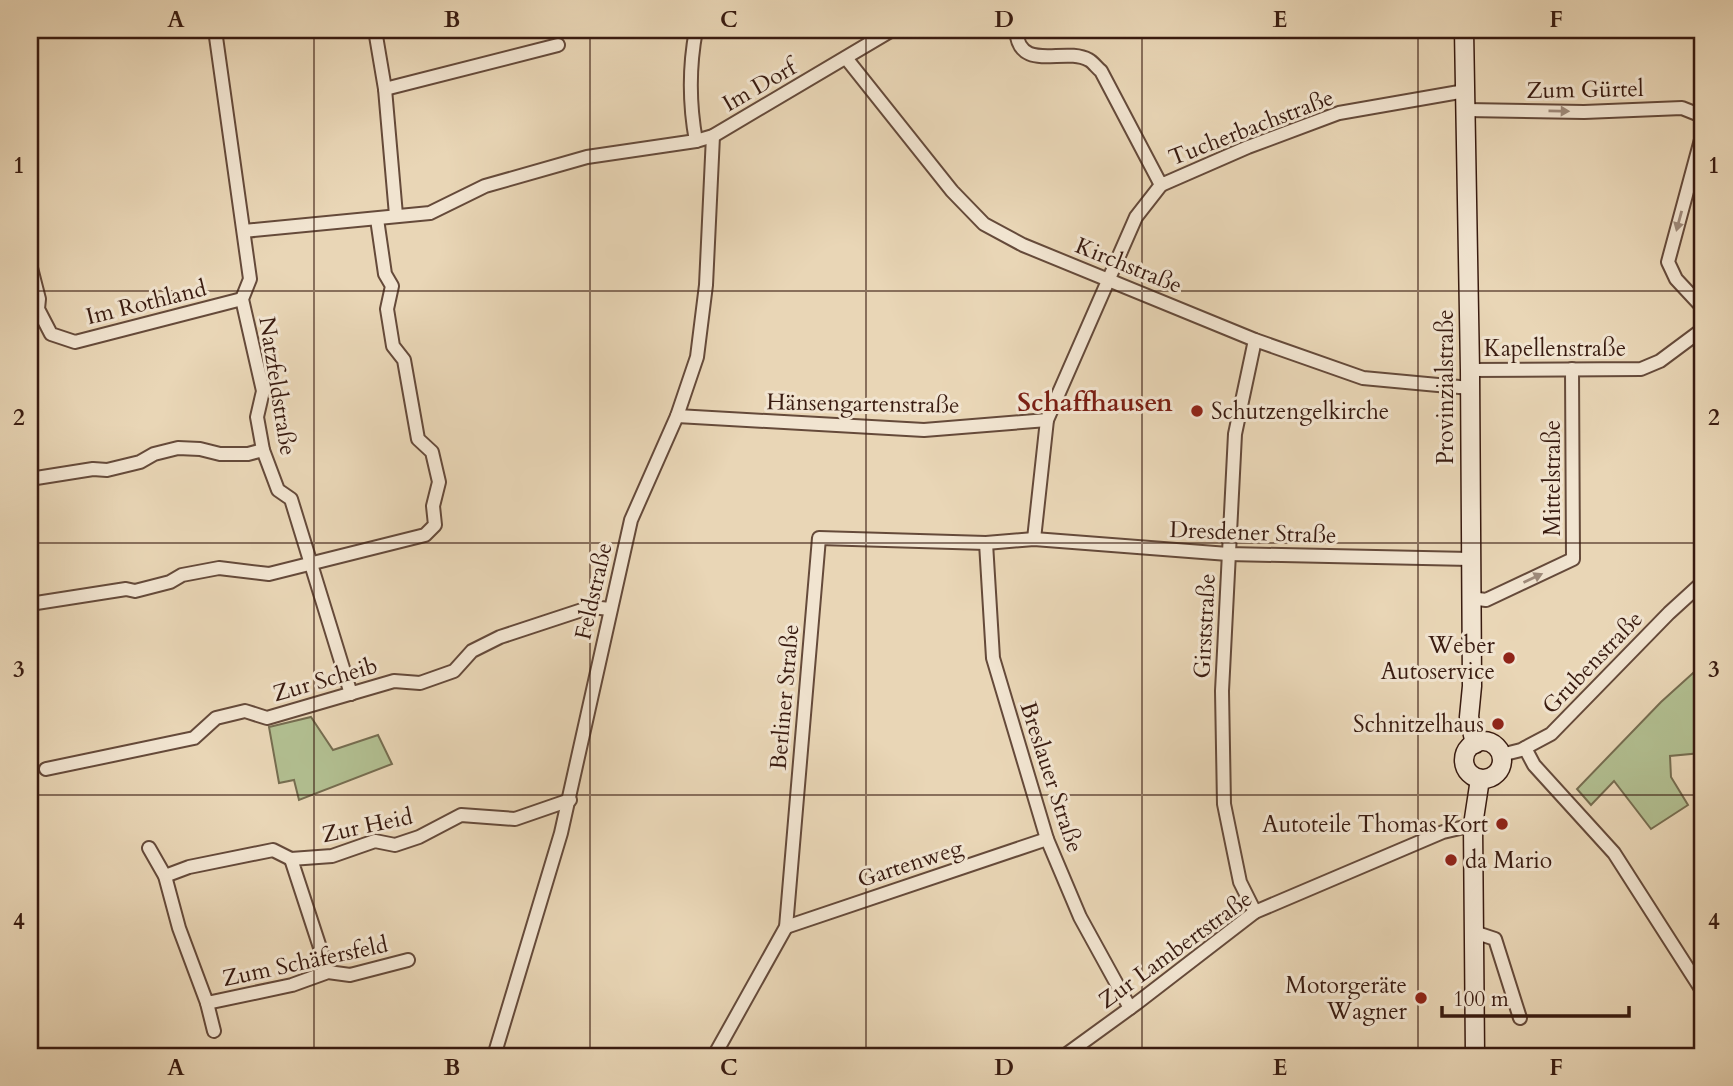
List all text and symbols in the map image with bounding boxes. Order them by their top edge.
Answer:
text: A [167,4,185,35]
text: B [444,4,460,35]
text: C [720,4,738,35]
text: D [994,4,1014,35]
text: E [1273,4,1287,35]
text: F [1549,4,1563,35]
street label: Im Dorf [717,50,805,119]
street label: Zum Gürtel [1526,73,1644,106]
street label: Tucherbachstraße [1164,82,1338,173]
one-way arrow [1548,105,1570,117]
text: 1 [13,150,25,181]
text: 1 [1708,150,1720,181]
one-way arrow [1673,211,1683,232]
street label: Kirchstraße [1071,230,1187,301]
street label: Im Rothland [83,272,210,332]
street label: Provinzialstraße [1430,309,1461,465]
street label: Natzfeldstraße [251,314,304,458]
street label: Kapellenstraße [1484,333,1626,364]
district label: Schaffhausen [1017,385,1173,420]
street label: Hänsengartenstraße [766,386,960,421]
place label: Schutzengelkirche [1211,396,1389,427]
text: 2 [13,402,25,433]
text: 2 [1708,402,1720,433]
marker: Schutzengelkirche [1189,403,1205,419]
street label: Mittelstraße [1537,420,1568,536]
street label: Dresdener Straße [1169,514,1337,551]
street label: Feldstraße [567,539,620,643]
one-way arrow [1523,572,1543,584]
street label: Girststraße [1186,573,1223,679]
street label: Grubenstraße [1535,604,1650,721]
street label: Berliner Straße [763,623,806,771]
place label: Weber Autoservice [1381,630,1496,687]
street label: Zur Scheib [269,650,381,709]
marker: Weber Autoservice [1501,650,1517,666]
text: 3 [13,654,25,685]
text: 3 [1708,654,1720,685]
street label: Breslauer Straße [1013,698,1091,857]
place label: Schnitzelhaus [1353,709,1484,740]
marker: Schnitzelhaus [1490,716,1506,732]
street label: Zur Heid [319,801,416,850]
place label: Autoteile Thomas Kort [1262,809,1488,840]
marker: Autoteile Thomas Kort [1494,816,1510,832]
street label: Gartenweg [853,832,967,895]
place label: da Mario [1465,845,1552,876]
marker: da Mario [1443,852,1459,868]
street label: Zur Lambertstraße [1092,883,1258,1016]
text: 4 [13,906,25,937]
text: 4 [1708,906,1720,937]
street label: Zum Schäfersfeld [219,929,391,994]
place label: Motorgeräte Wagner [1285,970,1408,1027]
scale bar [1442,974,1630,1018]
text: 100 m [1453,985,1509,1014]
marker: Motorgeräte Wagner [1413,990,1429,1006]
text: A [167,1052,185,1083]
text: B [444,1052,460,1083]
text: C [720,1052,738,1083]
text: D [994,1052,1014,1083]
text: E [1273,1052,1287,1083]
text: F [1549,1052,1563,1083]

